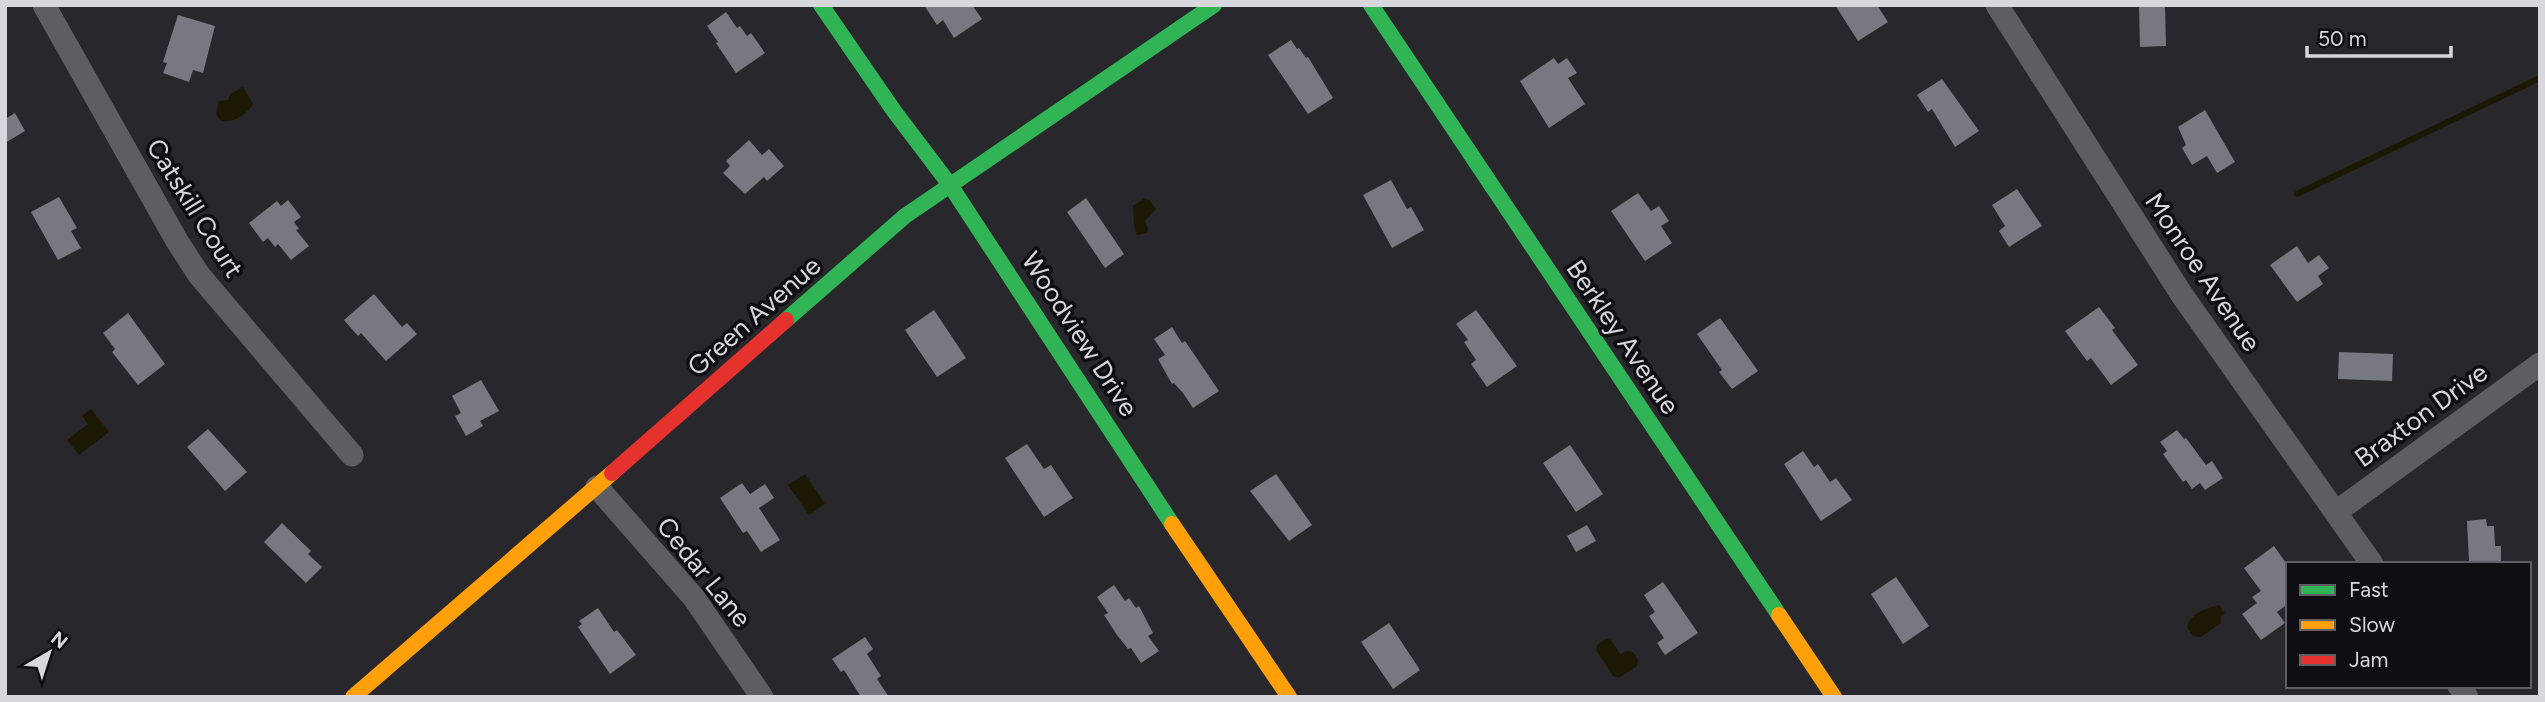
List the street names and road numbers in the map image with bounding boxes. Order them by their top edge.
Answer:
street label: Catskill Court [140,133,250,283]
street label: Monroe Avenue [2138,187,2268,357]
street label: Woodview Drive [1015,246,1145,422]
street label: Green Avenue [681,250,827,382]
street label: Berkley Avenue [1560,254,1686,420]
street label: Braxton Drive [2348,356,2494,474]
street label: Cedar Lane [650,511,758,633]

